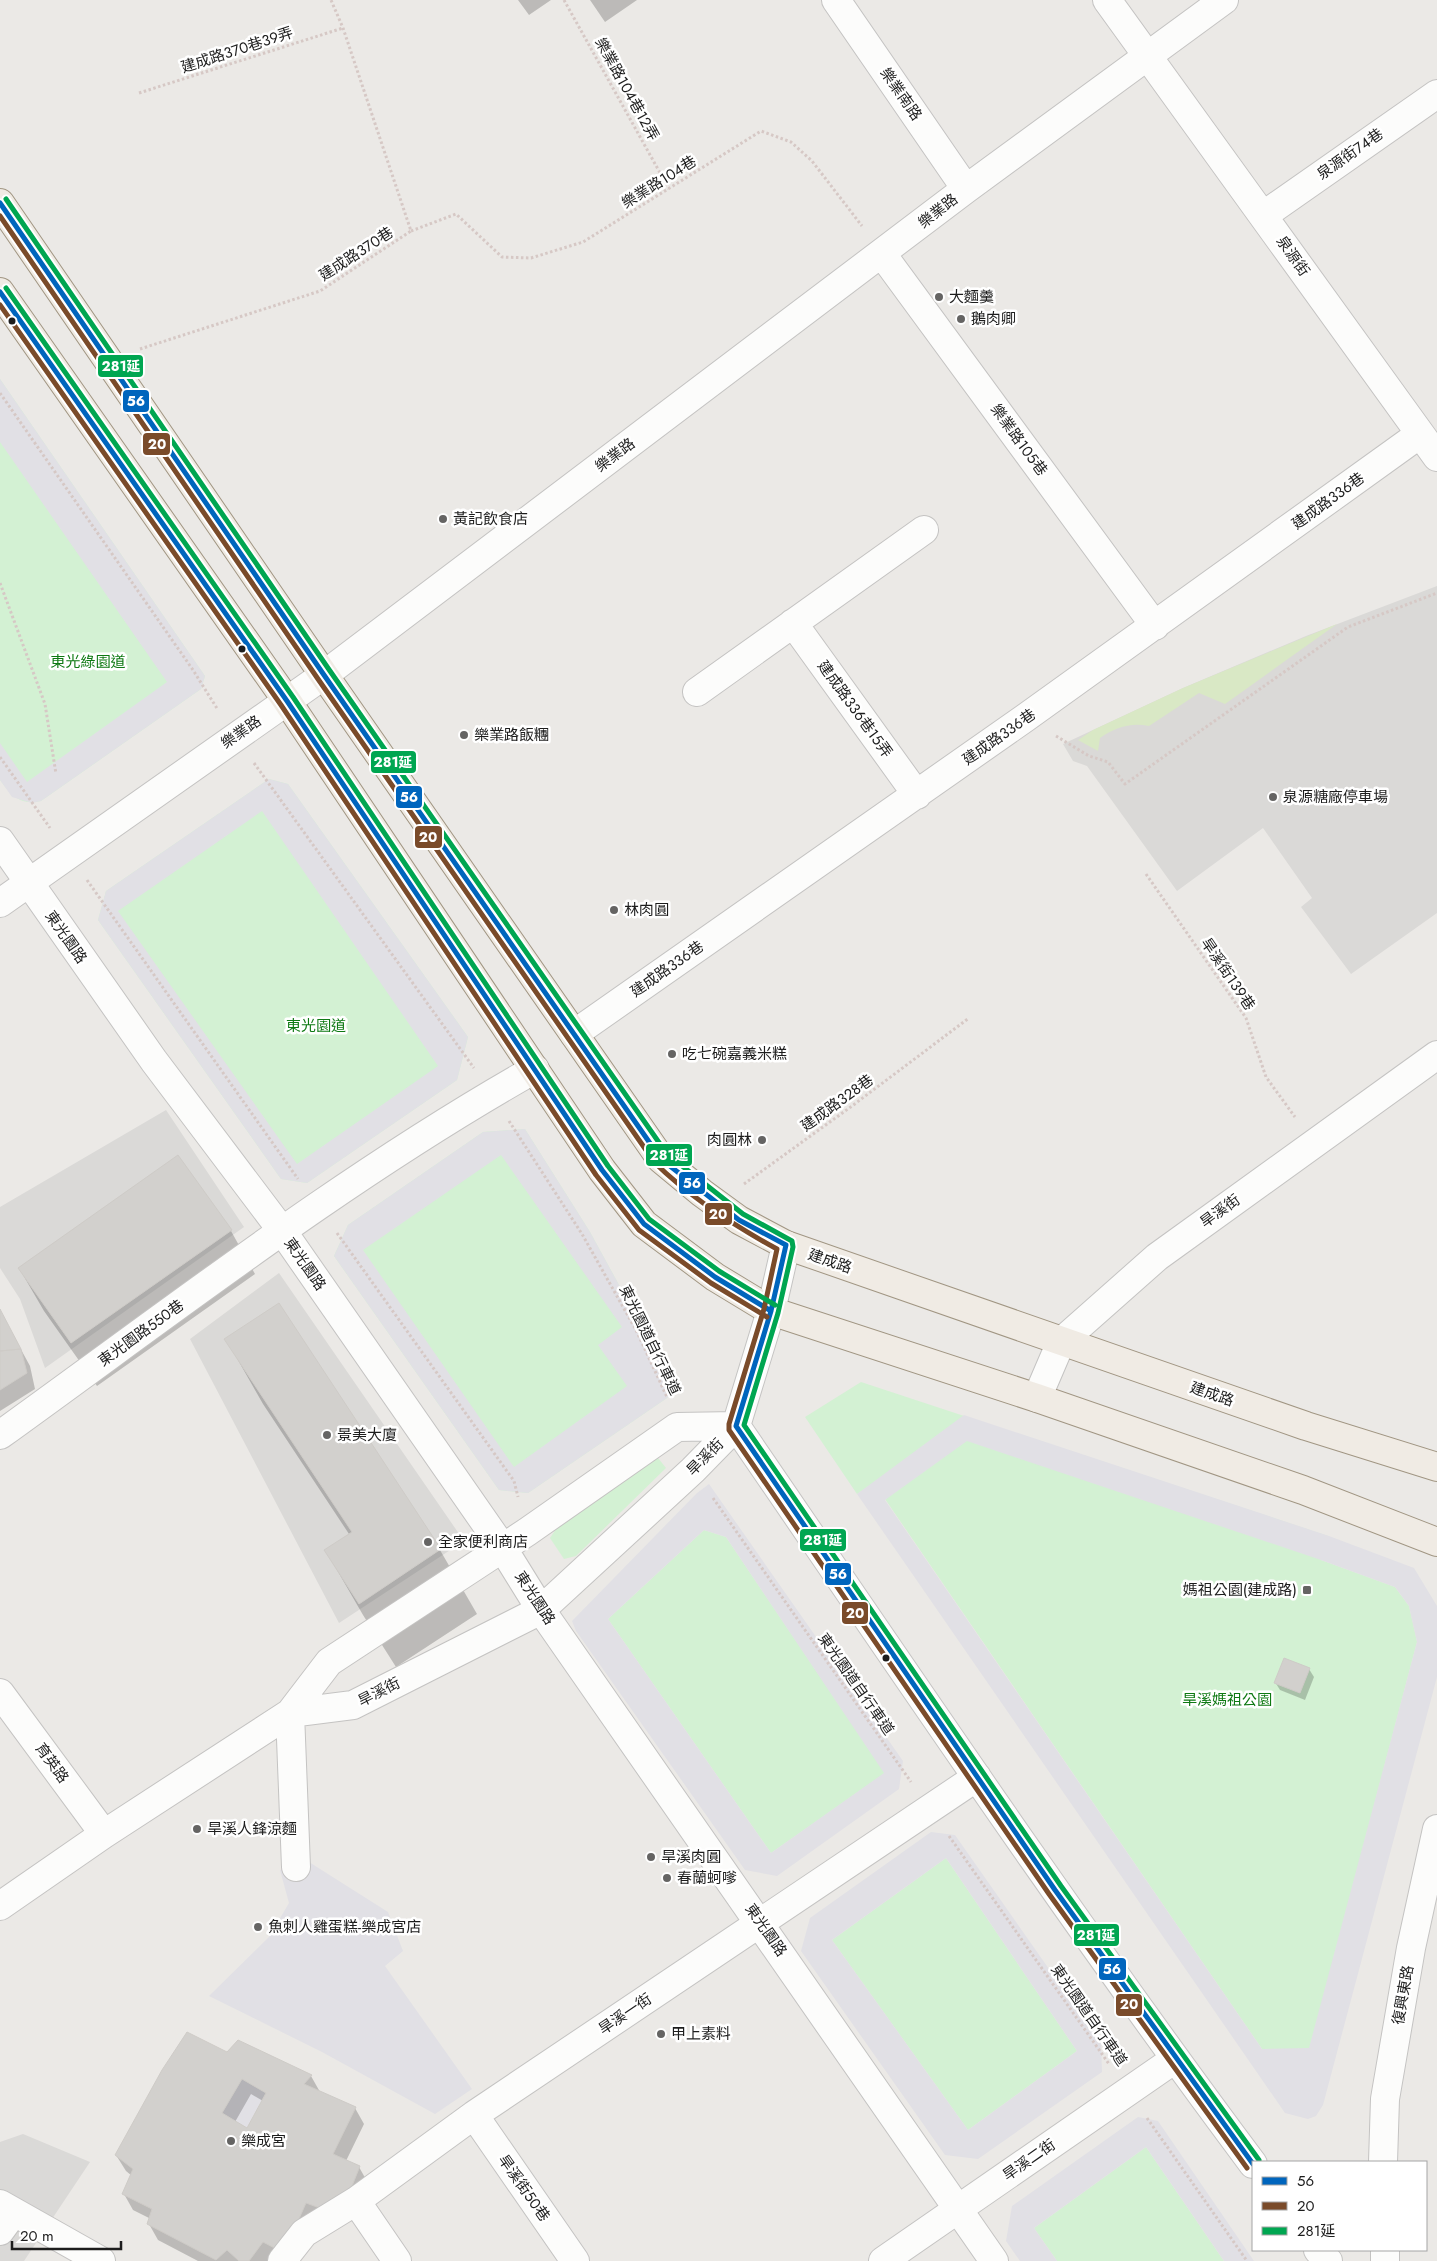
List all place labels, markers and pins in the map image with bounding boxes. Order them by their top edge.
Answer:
place label: 大麵羹 [949,286,994,308]
marker: 大麵羹 [933,291,945,303]
place label: 鵝肉卿 [971,308,1016,330]
marker: 鵝肉卿 [955,313,967,325]
unlabelled marker [7,316,17,326]
place label: 黃記飲食店 [453,508,528,530]
marker: 黃記飲食店 [437,513,449,525]
unlabelled marker [237,644,247,654]
place label: 樂業路飯糰 [474,724,549,746]
marker: 樂業路飯糰 [458,729,470,741]
place label: 泉源糖廠停車場 [1283,786,1388,808]
marker: 泉源糖廠停車場 [1267,791,1279,803]
place label: 林肉圓 [624,899,669,921]
marker: 林肉圓 [608,904,620,916]
place label: 吃七碗嘉義米糕 [682,1043,787,1065]
marker: 吃七碗嘉義米糕 [666,1048,678,1060]
place label: 肉圓林 [707,1129,752,1151]
marker: 肉圓林 [756,1134,768,1146]
place label: 景美大廈 [337,1424,397,1446]
marker: 景美大廈 [321,1429,333,1441]
place label: 全家便利商店 [438,1531,528,1553]
marker: 全家便利商店 [422,1536,434,1548]
place label: 媽祖公園(建成路) [1183,1579,1297,1601]
marker: 媽祖公園(建成路) [1301,1584,1313,1596]
unlabelled marker [881,1653,891,1663]
place label: 旱溪人鋒涼麵 [207,1818,297,1840]
marker: 旱溪人鋒涼麵 [191,1823,203,1835]
place label: 旱溪肉圓 [661,1846,721,1868]
marker: 旱溪肉圓 [645,1851,657,1863]
place label: 春蘭蚵嗲 [677,1867,737,1889]
marker: 春蘭蚵嗲 [661,1872,673,1884]
place label: 魚刺人雞蛋糕-樂成宮店 [268,1916,421,1938]
marker: 魚刺人雞蛋糕-樂成宮店 [252,1921,264,1933]
place label: 甲上素料 [671,2023,731,2045]
marker: 甲上素料 [655,2028,667,2040]
place label: 樂成宮 [241,2130,286,2152]
marker: 樂成宮 [225,2135,237,2147]

